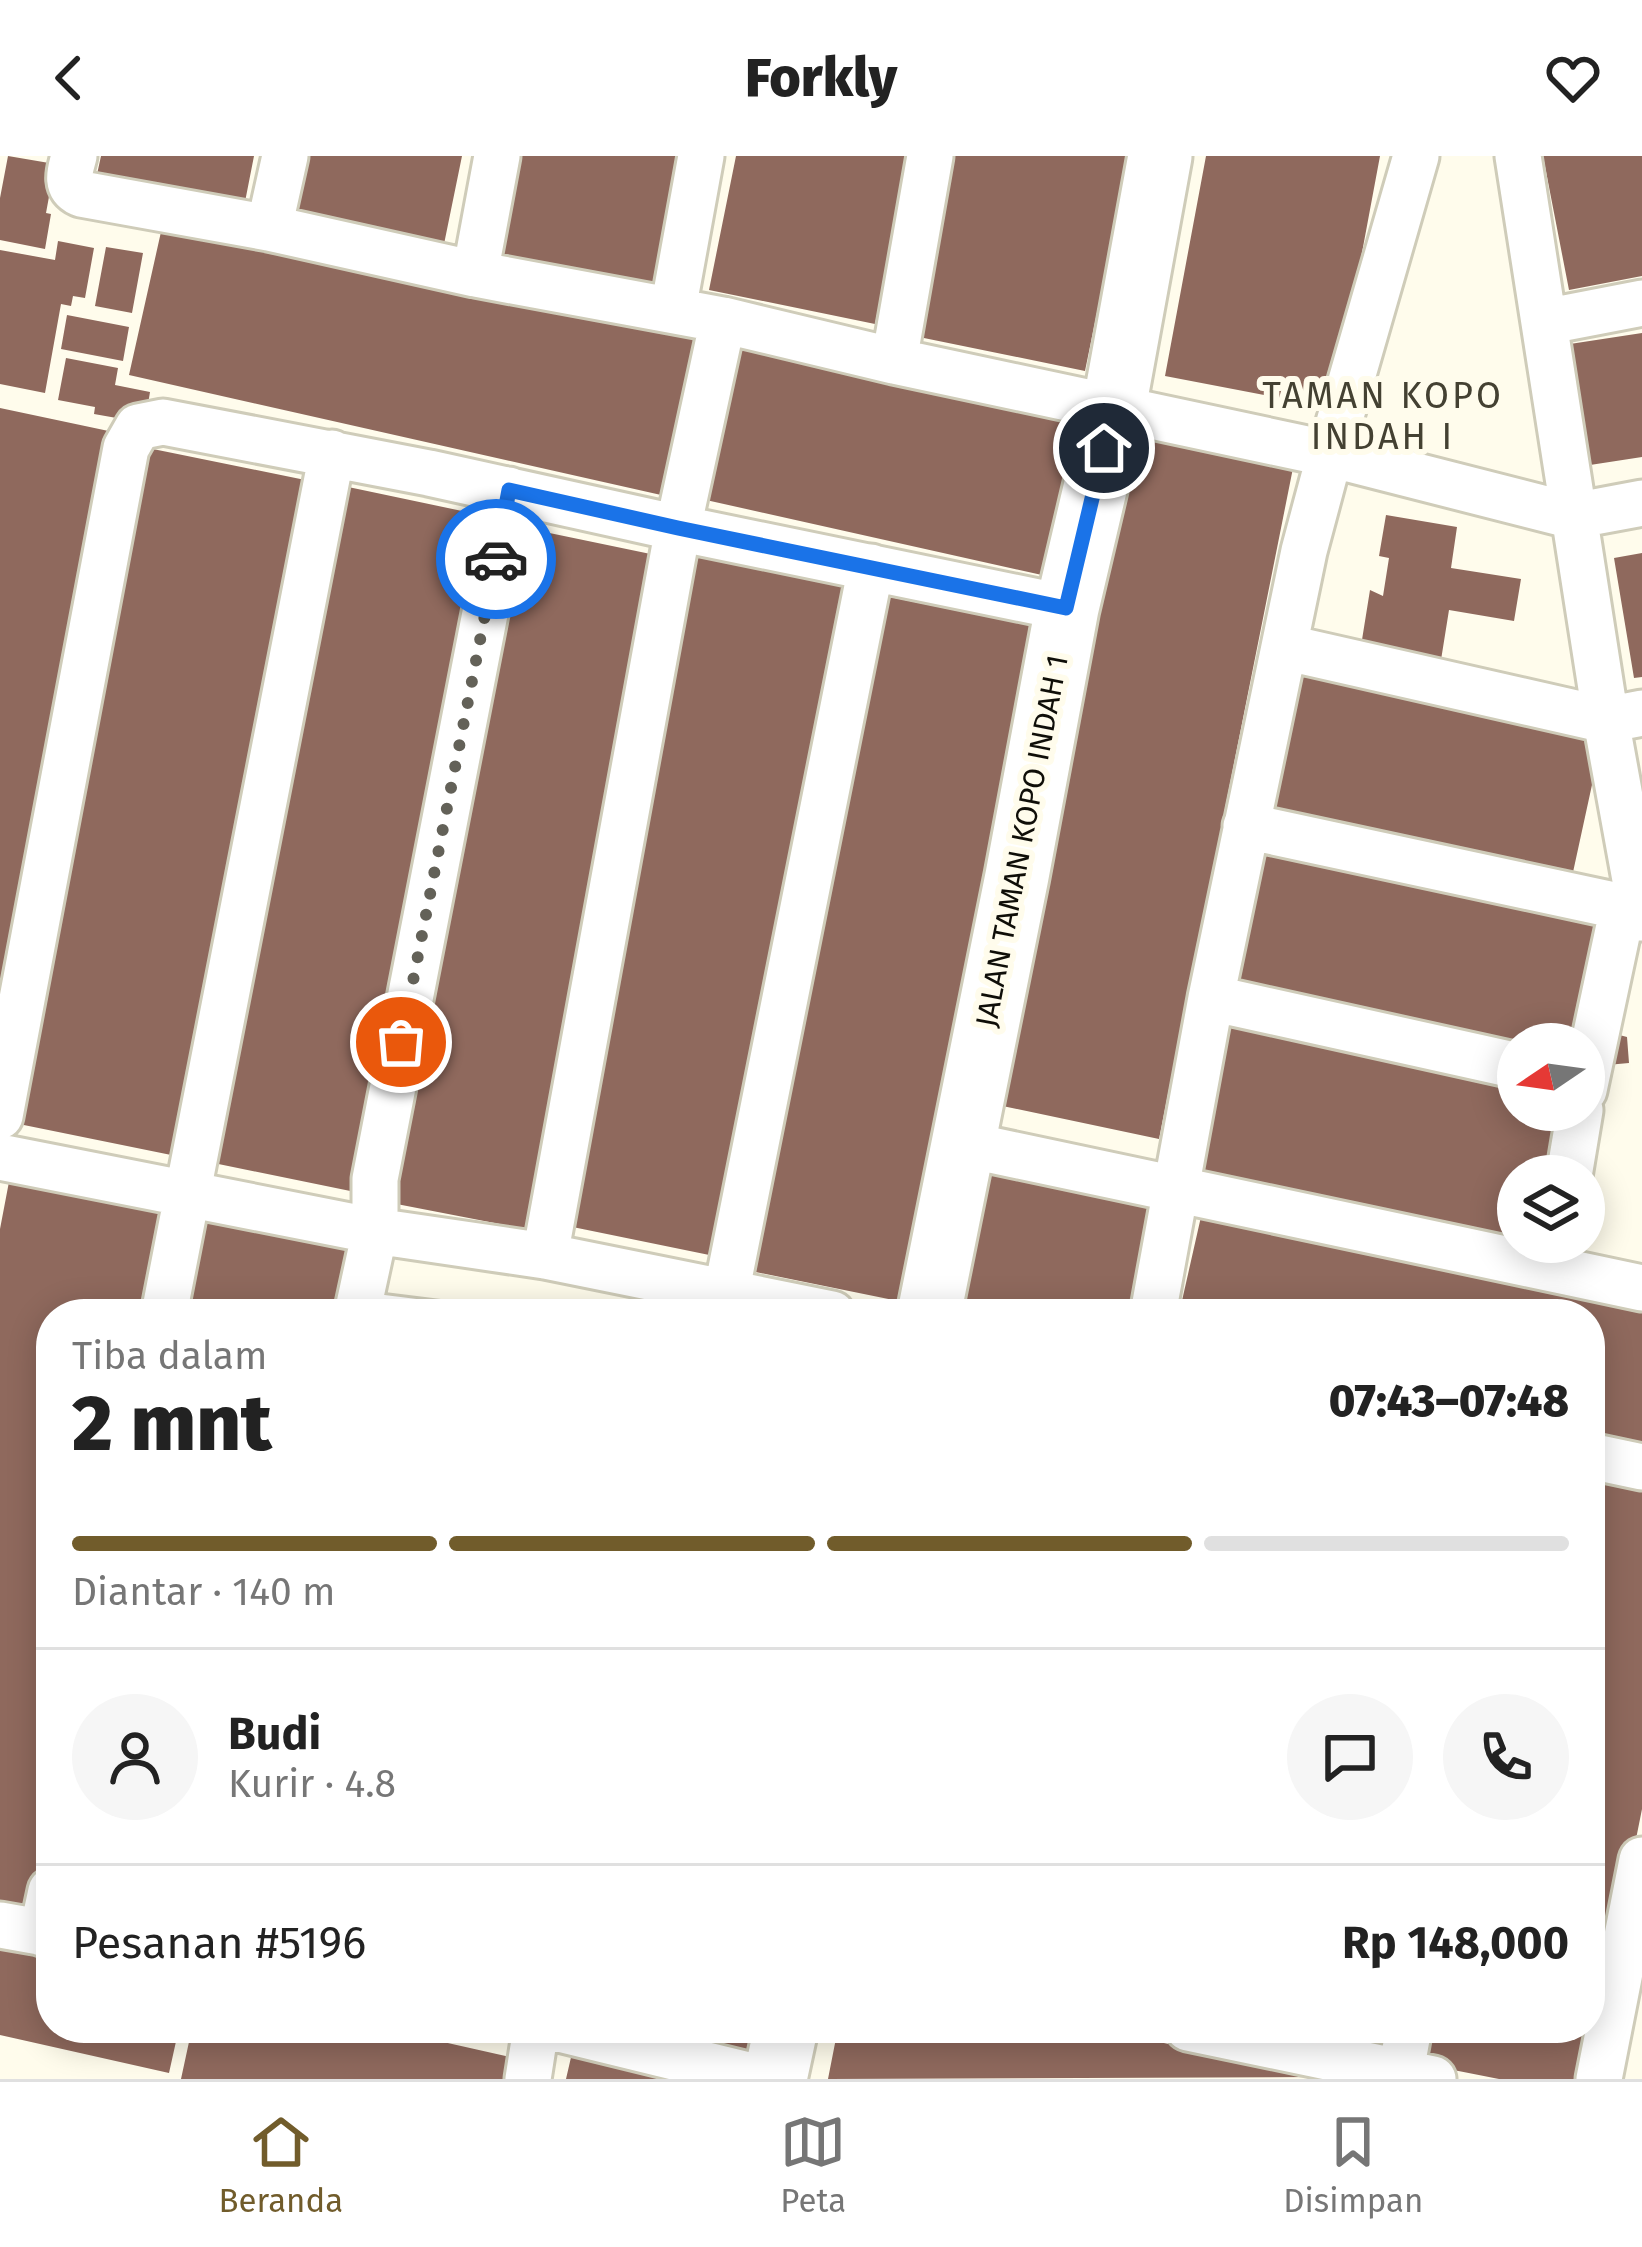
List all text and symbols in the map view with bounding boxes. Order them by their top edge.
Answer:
icon: back [36,45,102,111]
icon: heart [1540,45,1606,111]
text: Forkly [745,46,897,110]
district label: TAMAN KOPO INDAH I [1262,374,1504,459]
pin [1053,397,1155,499]
icon: home [1071,415,1137,481]
courier [436,499,556,619]
icon: car [463,526,529,592]
street label: JALAN TAMAN KOPO INDAH 1 [968,652,1076,1030]
pin [350,991,452,1093]
icon: bag [368,1009,434,1075]
north arrow [1497,1023,1605,1131]
map controls [1497,1023,1605,1263]
button: layers [1497,1155,1605,1263]
text: Tiba dalam [72,1333,268,1379]
text: 07:43–07:48 [1329,1374,1569,1428]
text: 2 mnt [72,1377,272,1471]
text: Diantar · 140 m [72,1569,335,1615]
button: person [72,1694,198,1820]
button: chat [1287,1694,1413,1820]
button: phone [1443,1694,1569,1820]
text: Budi [228,1707,321,1761]
text: Kurir · 4.8 [228,1761,396,1807]
text: Pesanan #5196 [72,1916,366,1970]
text: Rp 148,000 [1342,1916,1569,1970]
tab: Beranda [219,2109,343,2221]
tab: Peta [780,2109,846,2221]
tab: Disimpan [1283,2109,1423,2221]

